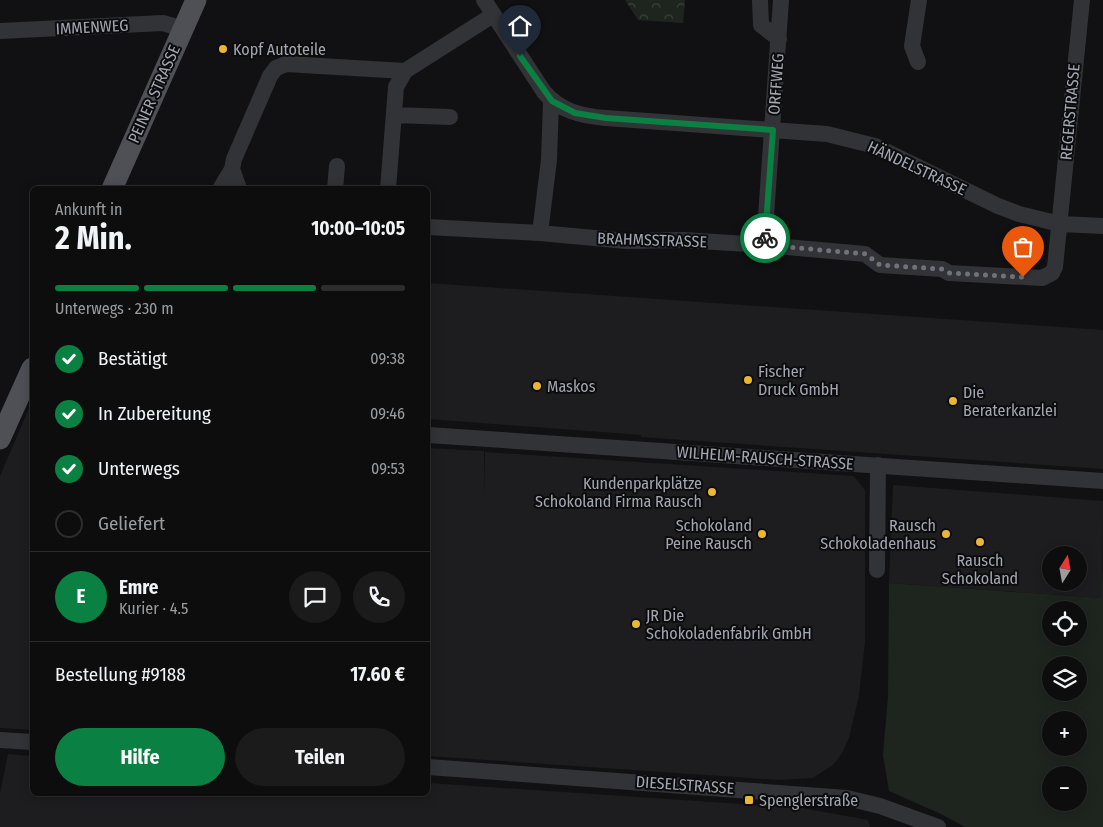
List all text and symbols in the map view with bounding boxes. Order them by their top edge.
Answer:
pin [499,5,541,56]
icon: home [506,12,534,40]
street label: IMMENWEG [55,16,129,38]
place label: Kopf Autoteile [233,40,326,59]
street label: PEINER STRASSE [124,42,184,146]
marker: Kopf Autoteile [217,43,229,55]
street label: ORFFWEG [764,53,788,115]
street label: REGERSTRASSE [1056,63,1084,161]
street label: HÄNDELSTRASSE [865,137,969,199]
text: Ankunft in [55,200,122,219]
courier [740,213,790,263]
text: 10:00–10:05 [311,217,405,240]
text: 2 Min. [55,219,132,257]
icon: bike [751,224,779,252]
pin [1002,226,1044,277]
street label: BRAHMSSTRASSE [597,229,707,251]
icon: bag [1009,233,1037,261]
text: Unterwegs · 230 m [55,299,174,318]
icon: check [55,345,83,373]
text: Bestätigt [98,347,167,370]
text: 09:38 [370,349,405,368]
place label: Fischer Druck GmbH [758,362,839,399]
marker: Fischer Druck GmbH [742,374,754,386]
place label: Maskos [547,377,596,396]
marker: Maskos [531,380,543,392]
place label: Die Beraterkanzlei [963,383,1057,420]
marker: Die Beraterkanzlei [947,395,959,407]
icon: check [55,400,83,428]
text: In Zubereitung [98,402,211,425]
text: 09:46 [370,404,405,423]
street label: WILHELM-RAUSCH-STRASSE [676,442,854,474]
icon: check [55,455,83,483]
text: Unterwegs [98,457,180,480]
text: 09:53 [371,459,405,478]
place label: Kundenparkplätze Schokoland Firma Rausch [535,474,702,511]
marker: Kundenparkplätze Schokoland Firma Rausch [706,486,718,498]
text: Geliefert [98,512,165,535]
place label: Schokoland Peine Rausch [665,516,752,553]
place label: Rausch Schokoladenhaus [820,516,936,553]
marker: Schokoland Peine Rausch [756,528,768,540]
marker: Rausch Schokoladenhaus [940,528,952,540]
marker: Rausch Schokoland [974,536,986,548]
north arrow [1042,546,1088,591]
map controls [1042,546,1087,811]
place label: Rausch Schokoland [942,551,1018,588]
button: chat [289,571,341,623]
button: phone [353,571,405,623]
text: Emre [119,576,158,599]
text: E [76,585,86,608]
text: Kurier · 4.5 [119,599,188,618]
button: locate [1042,601,1087,646]
place label: JR Die Schokoladenfabrik GmbH [646,606,812,643]
marker: JR Die Schokoladenfabrik GmbH [630,618,642,630]
button: layers [1042,656,1087,701]
text: Bestellung #9188 [55,663,186,686]
text: 17.60 € [350,663,405,686]
button: + [1042,711,1087,756]
button: Hilfe [55,728,225,786]
button: Teilen [235,728,405,786]
button: − [1042,766,1087,811]
street label: DIESELSTRASSE [635,772,735,798]
place label: Spenglerstraße [759,791,858,810]
marker: Spenglerstraße [743,794,755,806]

